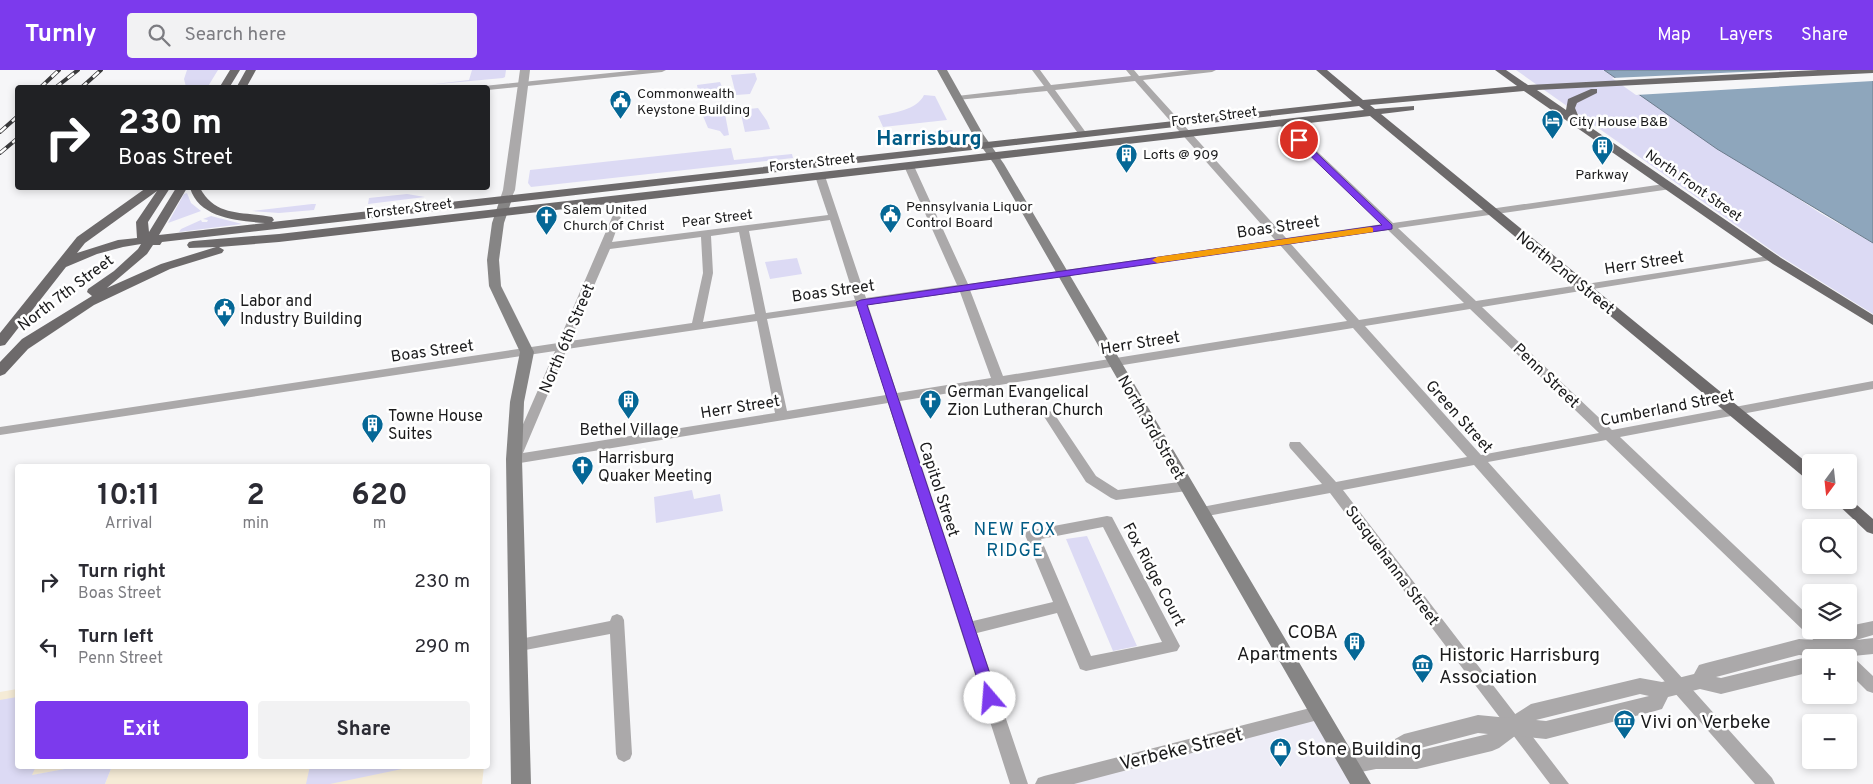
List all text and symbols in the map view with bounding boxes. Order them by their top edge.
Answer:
search box [127,13,477,58]
text: Turnly [25,20,97,50]
icon: search [145,21,173,49]
text: Search here [185,23,286,47]
text: Map [1657,24,1691,47]
text: Layers [1719,24,1773,47]
text: Share [1801,24,1848,47]
place label: Commonwealth Keystone Building [637,86,750,119]
public building icon: Commonwealth Keystone Building [609,89,633,120]
text: 230 m [118,102,222,146]
street label: Forster Street [1170,104,1258,131]
icon: right [35,105,100,170]
hotel icon: City House B&B [1541,109,1565,140]
place label: City House B&B [1569,114,1668,131]
pin [1278,119,1320,161]
district label: Harrisburg [876,126,982,153]
icon: arrive [1285,126,1313,154]
building icon: Parkway [1590,134,1614,165]
building icon: Lofts @ 909 [1115,142,1139,173]
text: Boas Street [118,145,233,172]
place label: Lofts @ 909 [1143,147,1219,164]
street label: North Front Street [1642,147,1745,226]
street label: Forster Street [768,151,856,176]
place label: Parkway [1575,167,1629,184]
street label: Forster Street [365,196,453,223]
place label: Pennsylvania Liquor Control Board [906,199,1033,232]
place label: Salem United Church of Christ [563,202,665,235]
public building icon: Pennsylvania Liquor Control Board [878,202,902,233]
church icon: Salem United Church of Christ [535,205,559,236]
street label: Pear Street [681,207,754,232]
street label: Boas Street [1236,212,1321,244]
street label: North 2nd Street [1511,228,1618,319]
street label: Herr Street [1603,248,1685,280]
street label: North 7th Street [14,251,118,336]
street label: Boas Street [791,276,876,308]
street label: North 6th Street [536,281,600,397]
place label: Labor and Industry Building [240,292,362,330]
public building icon: Labor and Industry Building [212,297,236,328]
street label: Herr Street [1099,328,1181,360]
street label: Boas Street [390,336,475,368]
street label: Penn Street [1508,340,1583,413]
street label: North 3rd Street [1112,372,1188,484]
street label: Green Street [1421,377,1496,458]
place label: German Evangelical Zion Lutheran Church [947,383,1103,421]
street label: Cumberland Street [1599,386,1736,432]
building icon: Bethel Village [617,388,641,419]
church icon: German Evangelical Zion Lutheran Church [919,388,943,419]
street label: Herr Street [699,392,781,424]
place label: Towne House Suites [388,407,483,445]
building icon: Towne House Suites [360,412,384,443]
place label: Bethel Village [579,421,679,441]
street label: Capitol Street [913,439,963,540]
place label: Harrisburg Quaker Meeting [598,449,712,487]
church icon: Harrisburg Quaker Meeting [570,454,594,485]
north arrow [1802,454,1858,509]
map controls [1802,454,1857,769]
text: 10:11 [97,478,160,515]
text: 2 [247,478,265,515]
text: 620 [351,478,408,515]
street label: Susquehanna Street [1340,502,1443,630]
text: Arrival [105,514,153,534]
text: min [242,514,269,534]
text: m [373,514,386,534]
district label: NEW FOX RIDGE [974,519,1056,563]
button: search [1802,519,1857,574]
street label: Fox Ridge Court [1118,520,1189,630]
text: Turn right [78,560,166,584]
icon: right [35,568,63,596]
text: 230 m [414,570,470,594]
text: Boas Street [78,584,162,604]
button: layers [1802,584,1857,639]
place label: COBA Apartments [1237,621,1338,667]
text: Turn left [78,625,154,649]
building icon: COBA Apartments [1342,630,1366,661]
icon: left [35,633,63,661]
text: 290 m [414,635,470,659]
place label: Historic Harrisburg Association [1439,644,1600,690]
text: Penn Street [78,649,163,669]
button: + [1802,649,1857,704]
museum icon: Historic Harrisburg Association [1411,653,1435,684]
position arrow [963,671,1015,723]
button: Exit [35,701,248,759]
button: Share [258,701,470,759]
museum icon: Vivi on Verbeke [1612,709,1636,740]
place label: Vivi on Verbeke [1640,711,1770,735]
button: − [1802,714,1857,769]
street label: Verbeke Street [1117,723,1246,777]
shop icon: Stone Building [1269,736,1293,767]
place label: Stone Building [1297,738,1422,762]

